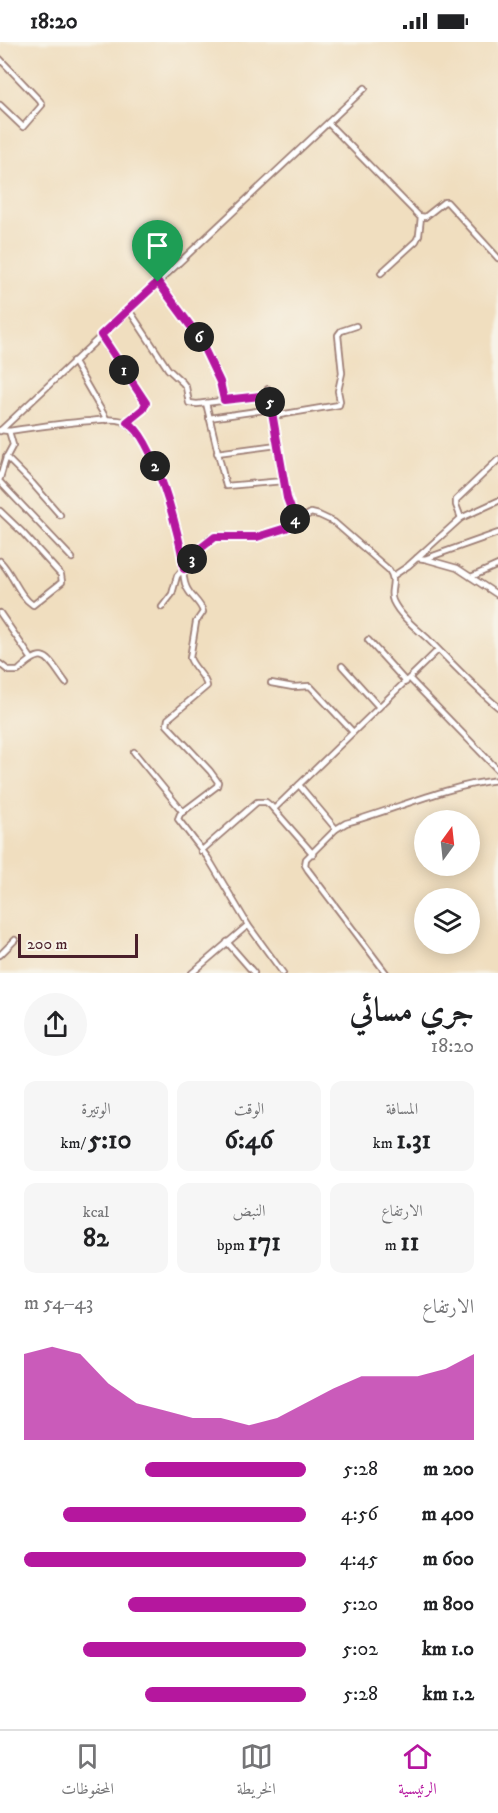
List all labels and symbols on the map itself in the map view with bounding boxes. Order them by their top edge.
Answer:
pin [132,220,183,282]
pin: 6 [184,322,214,352]
pin: 1 [109,355,139,385]
pin: 5 [255,387,285,417]
pin: 2 [140,451,170,481]
pin: 4 [280,504,310,534]
pin: 3 [177,544,207,574]
north arrow [414,810,480,876]
scale bar [18,931,138,959]

